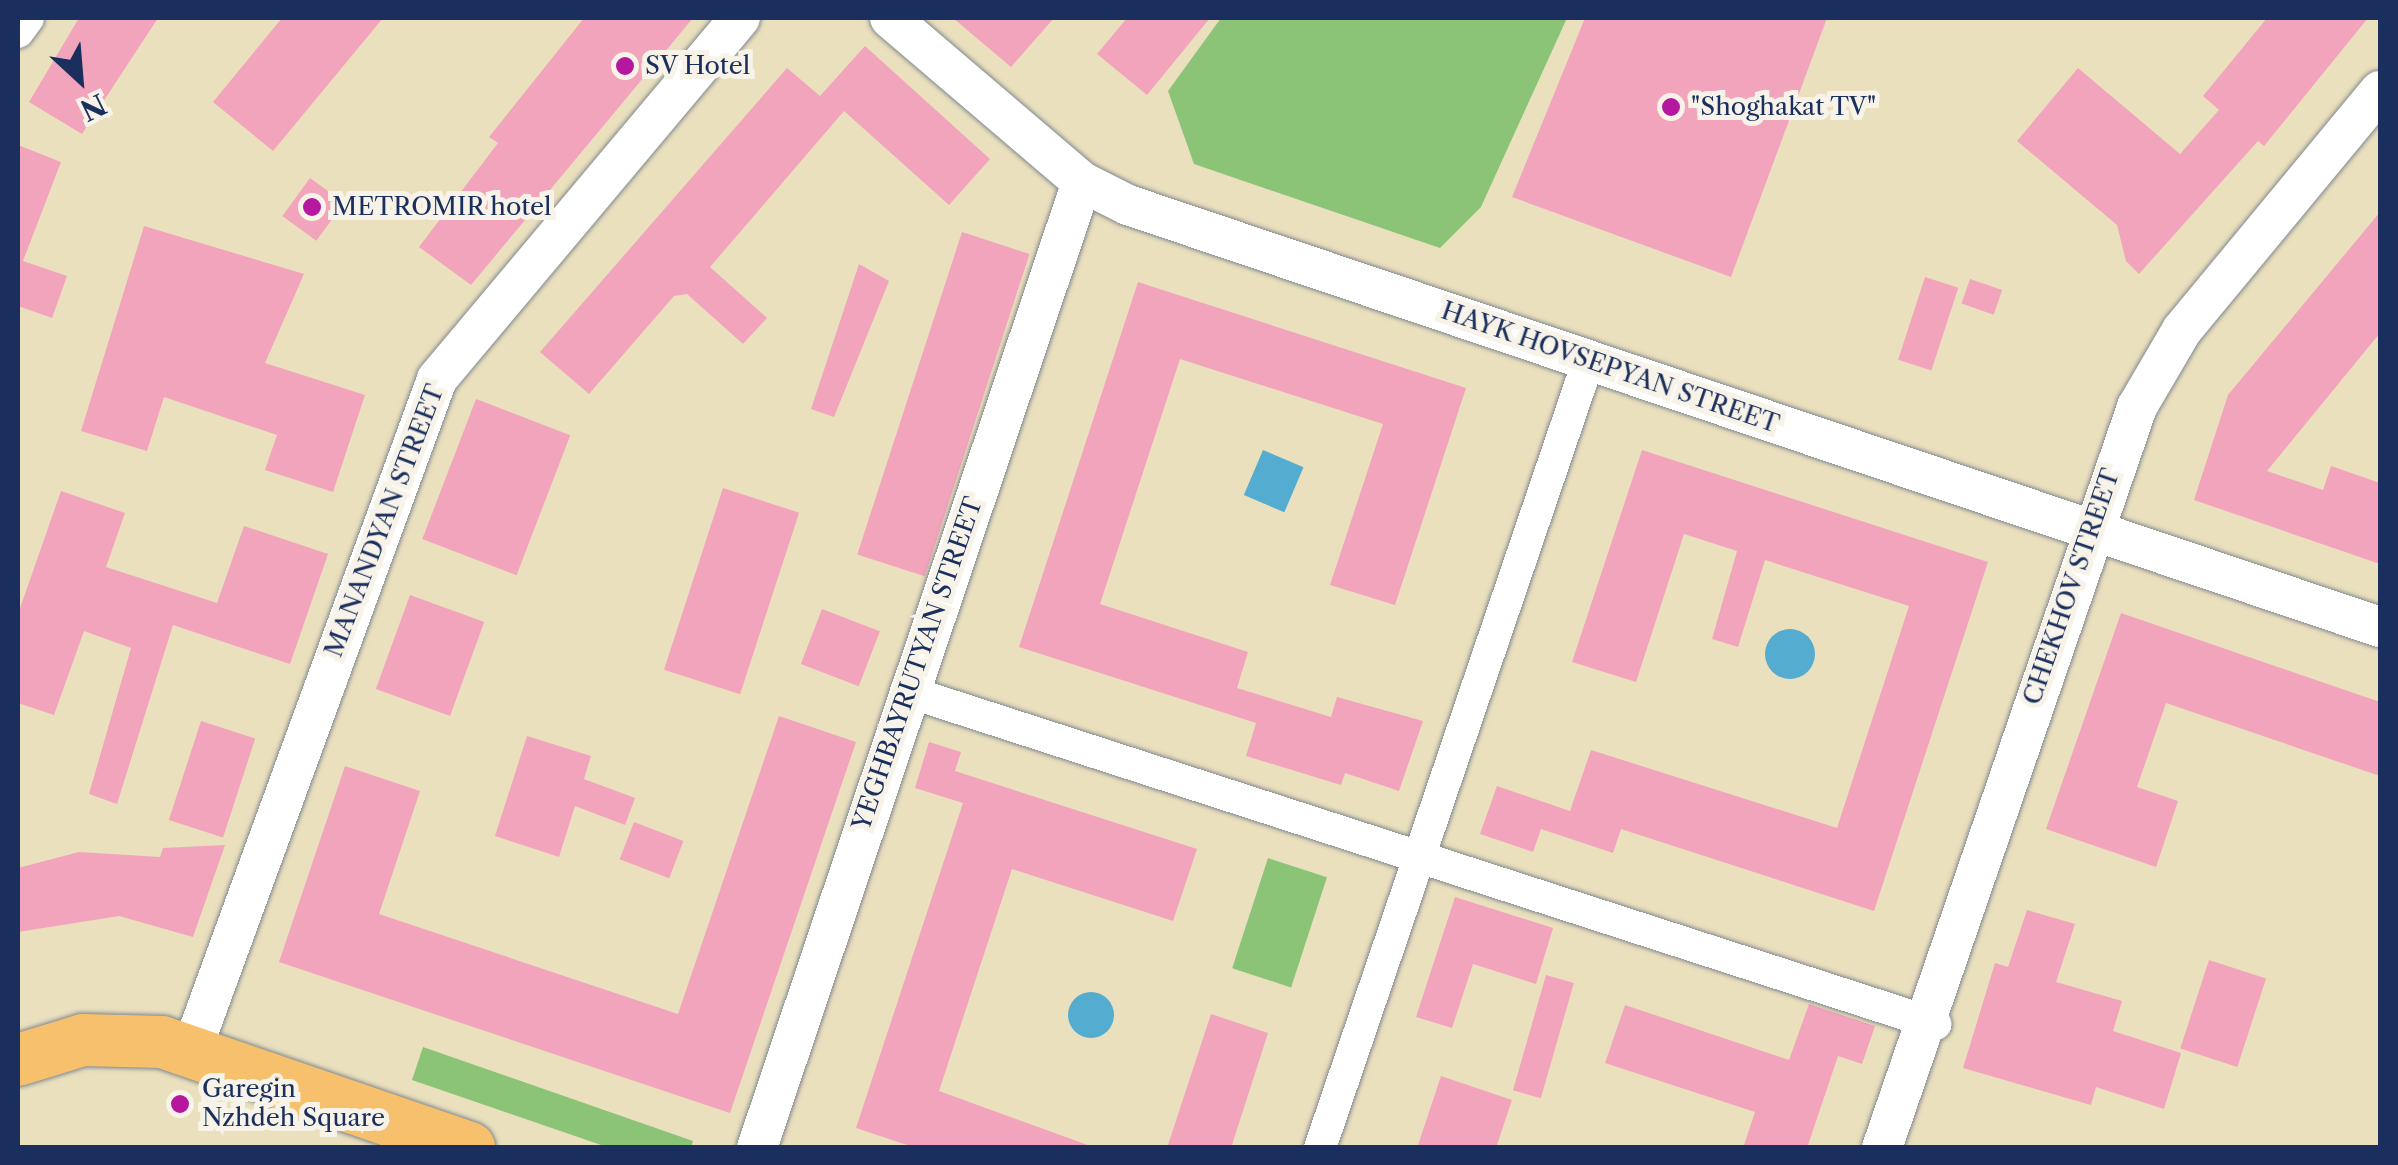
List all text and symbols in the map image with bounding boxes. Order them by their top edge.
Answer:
north arrow [30,30,130,130]
place label: SV Hotel [645,51,751,81]
marker: SV Hotel [614,55,636,77]
text: N [75,86,112,128]
place label: "Shoghakat TV" [1691,92,1877,122]
marker: "Shoghakat TV" [1660,96,1682,118]
place label: METROMIR hotel [332,192,553,222]
marker: METROMIR hotel [301,196,323,218]
street label: HAYK HOVSEPYAN STREET [1437,296,1783,440]
street label: MANANDYAN STREET [319,380,451,662]
street label: CHEKHOV STREET [2017,465,2127,709]
street label: YEGHBAYRUTYAN STREET [847,493,989,835]
place label: Garegin Nzhdeh Square [202,1075,385,1134]
marker: Garegin Nzhdeh Square [167,1091,193,1117]

